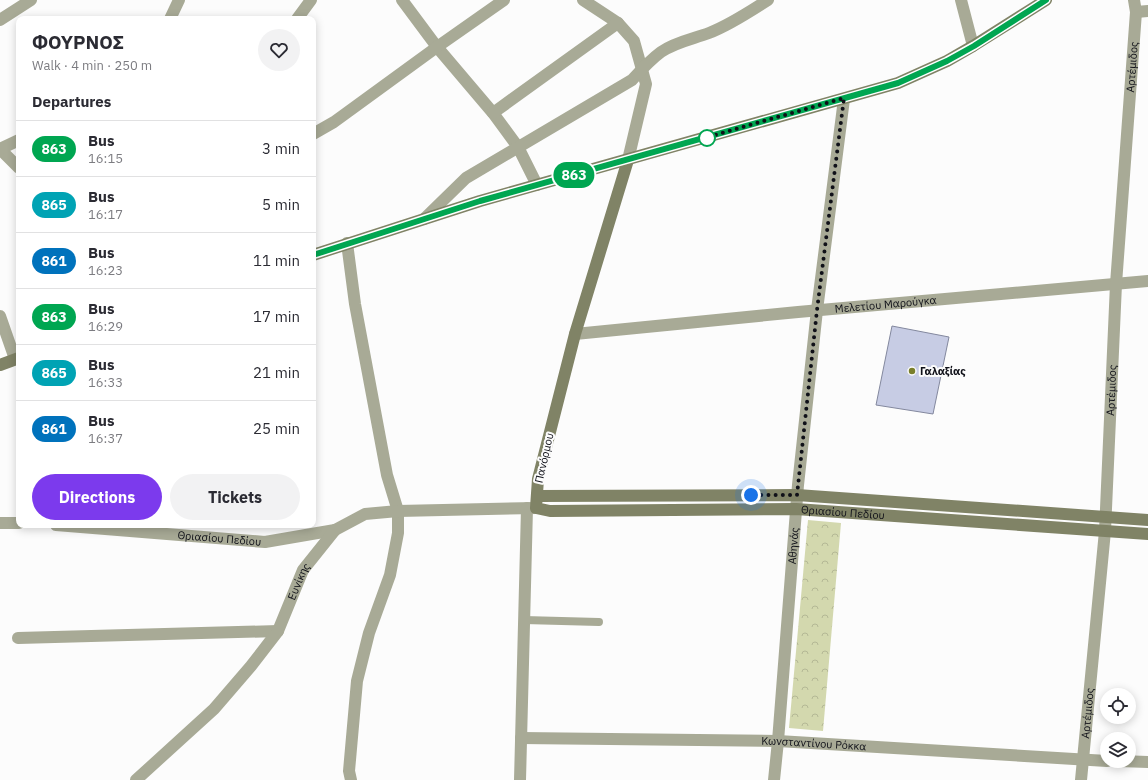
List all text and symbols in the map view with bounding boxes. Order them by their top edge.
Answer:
button: heart [258,29,300,71]
text: ΦΟΥΡΝΟΣ [32,30,124,54]
street label: Αρτέμιδος [1123,41,1141,93]
text: Walk · 4 min · 250 m [32,57,152,74]
text: Departures [32,92,111,111]
unlabelled marker [698,129,716,147]
text: Bus [88,131,115,150]
text: 3 min [262,139,300,158]
text: 863 [41,140,67,158]
text: 16:15 [88,150,123,167]
line badge: 863 [551,162,597,188]
text: 863 [561,166,587,184]
text: Bus [88,187,115,206]
text: 5 min [262,195,300,214]
text: 865 [41,196,67,214]
text: 16:17 [88,206,123,223]
text: Bus [88,243,115,262]
text: 11 min [253,251,300,270]
text: 861 [41,252,67,270]
text: 16:23 [88,262,123,279]
street label: Μελετίου Μαρούγκα [834,293,937,316]
text: Bus [88,299,115,318]
text: 17 min [253,307,300,326]
text: 863 [41,308,67,326]
text: 16:29 [88,318,123,335]
text: Bus [88,355,115,374]
text: 21 min [253,363,300,382]
text: 865 [41,364,67,382]
place label: Γαλαξίας [920,364,966,378]
street label: Αρτέμιδος [1103,364,1119,416]
marker: Γαλαξίας [907,366,917,376]
text: 16:33 [88,374,123,391]
text: Bus [88,411,115,430]
text: 25 min [253,419,300,438]
text: 861 [41,420,67,438]
text: 16:37 [88,430,123,447]
street label: Πανόρμου [531,431,557,485]
button: Directions [32,474,162,520]
button: Tickets [170,474,300,520]
your location [741,485,761,505]
street label: Θριασίου Πεδίου [801,502,885,522]
street label: Αθηνάς [785,527,802,565]
street label: Θριασίου Πεδίου [177,528,262,549]
street label: Ευνίκης [284,560,313,602]
street label: Αρτέμιδος [1078,687,1097,739]
map controls [1100,688,1136,768]
button: locate [1100,688,1136,724]
button: layers [1100,732,1136,768]
street label: Κωνσταντίνου Ρόκκα [761,734,867,753]

